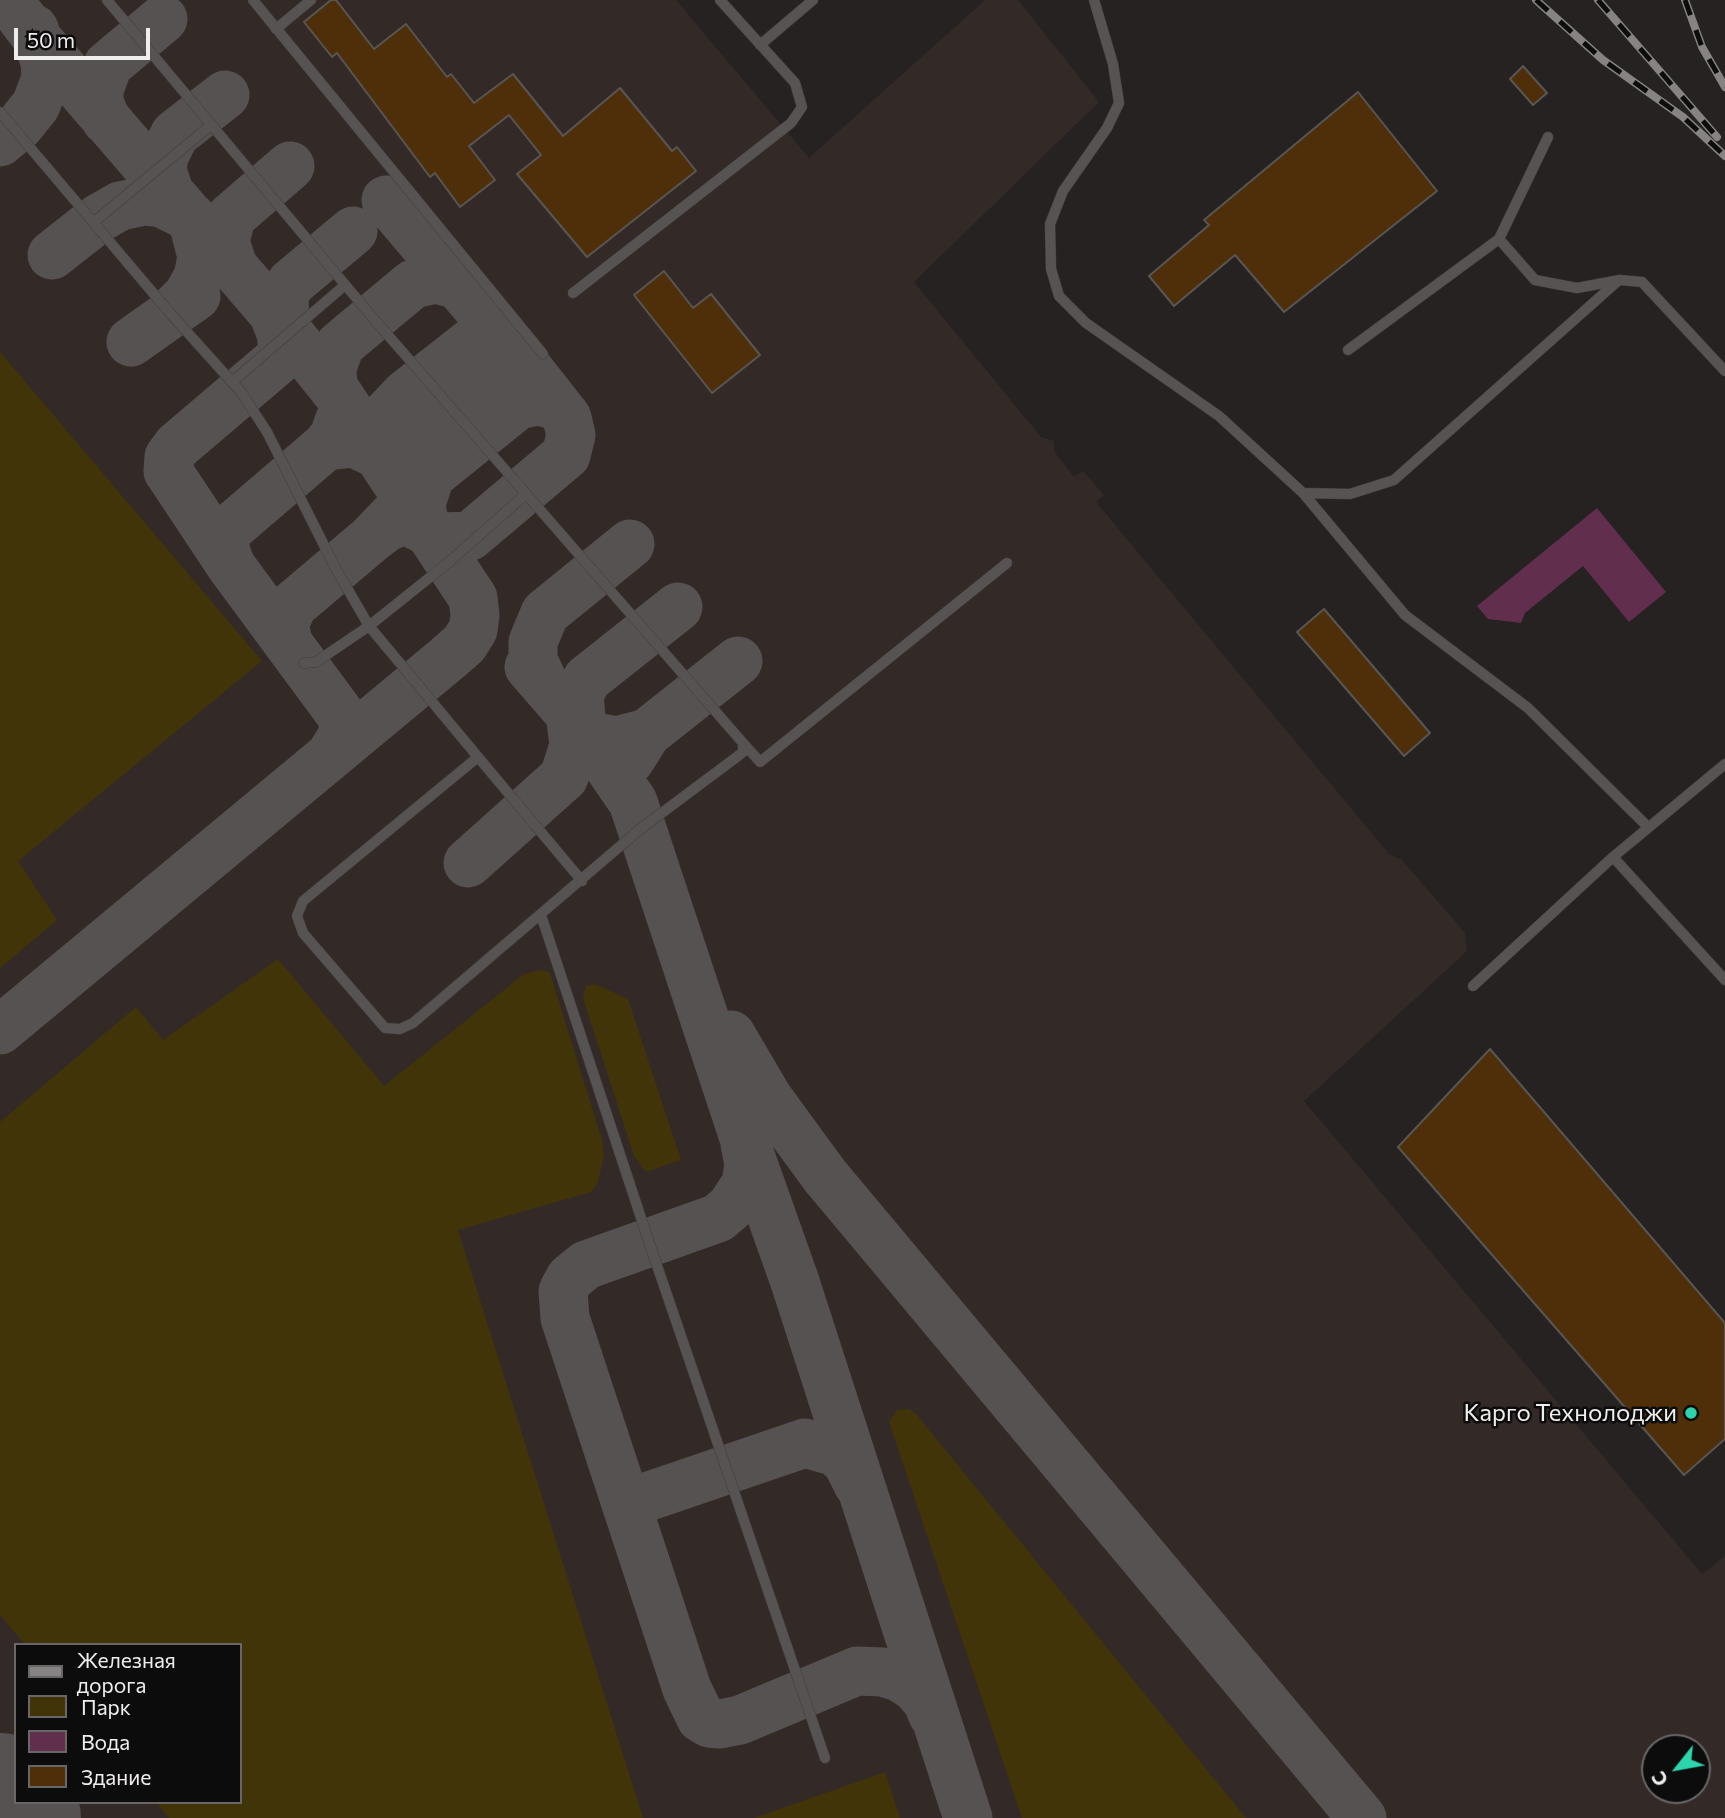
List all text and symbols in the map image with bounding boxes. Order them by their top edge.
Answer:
scale bar [18,14,154,58]
text: 50 m [27,27,75,52]
place label: Карго Технолоджи [1463,1399,1677,1427]
marker: Карго Технолоджи [1683,1405,1699,1421]
legend [14,1643,242,1804]
text: Железная дорога [77,1647,176,1697]
text: Парк [81,1694,131,1719]
text: Вода [81,1729,130,1754]
north arrow [1641,1734,1711,1804]
text: Здание [81,1764,151,1789]
text: С [1646,1768,1672,1791]

